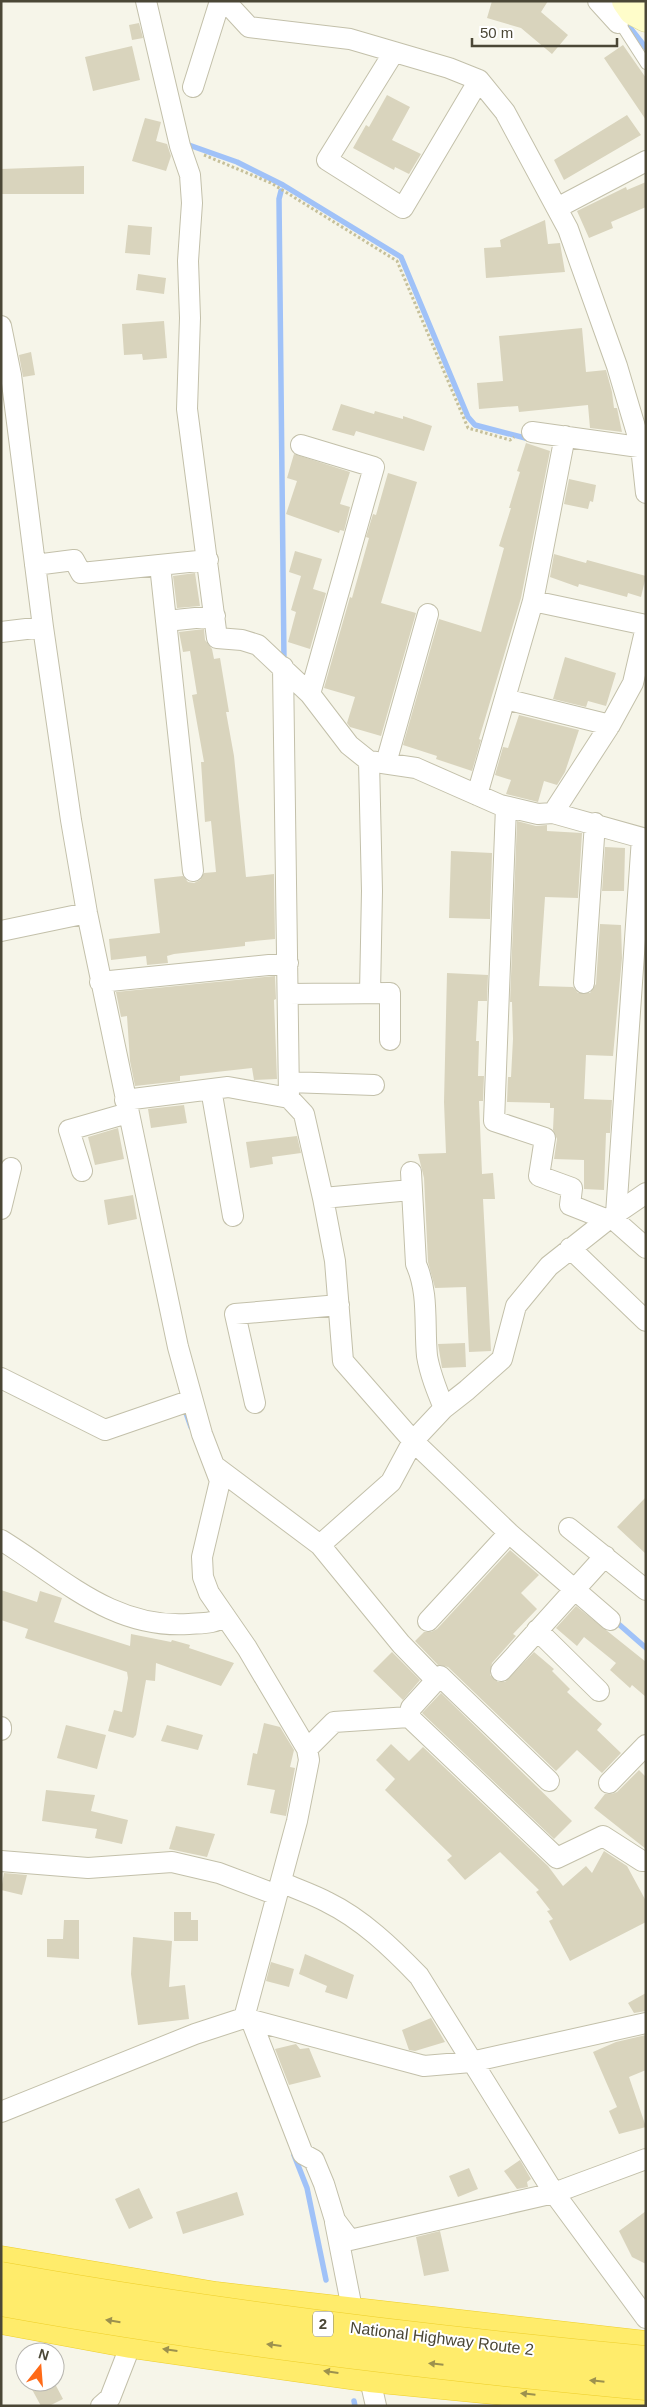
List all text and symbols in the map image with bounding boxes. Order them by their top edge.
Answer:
scale bar [472,15,617,47]
text: 50 m [480,24,513,41]
road number: 2 [313,2312,333,2336]
one-way arrow [105,2317,121,2325]
street label: National Highway Route 2 [349,2319,535,2358]
one-way arrow [266,2341,282,2349]
north arrow [15,2342,65,2392]
text: N [37,2345,51,2364]
one-way arrow [162,2345,178,2353]
one-way arrow [427,2360,443,2368]
one-way arrow [323,2368,339,2376]
one-way arrow [589,2377,605,2385]
one-way arrow [519,2390,535,2398]

